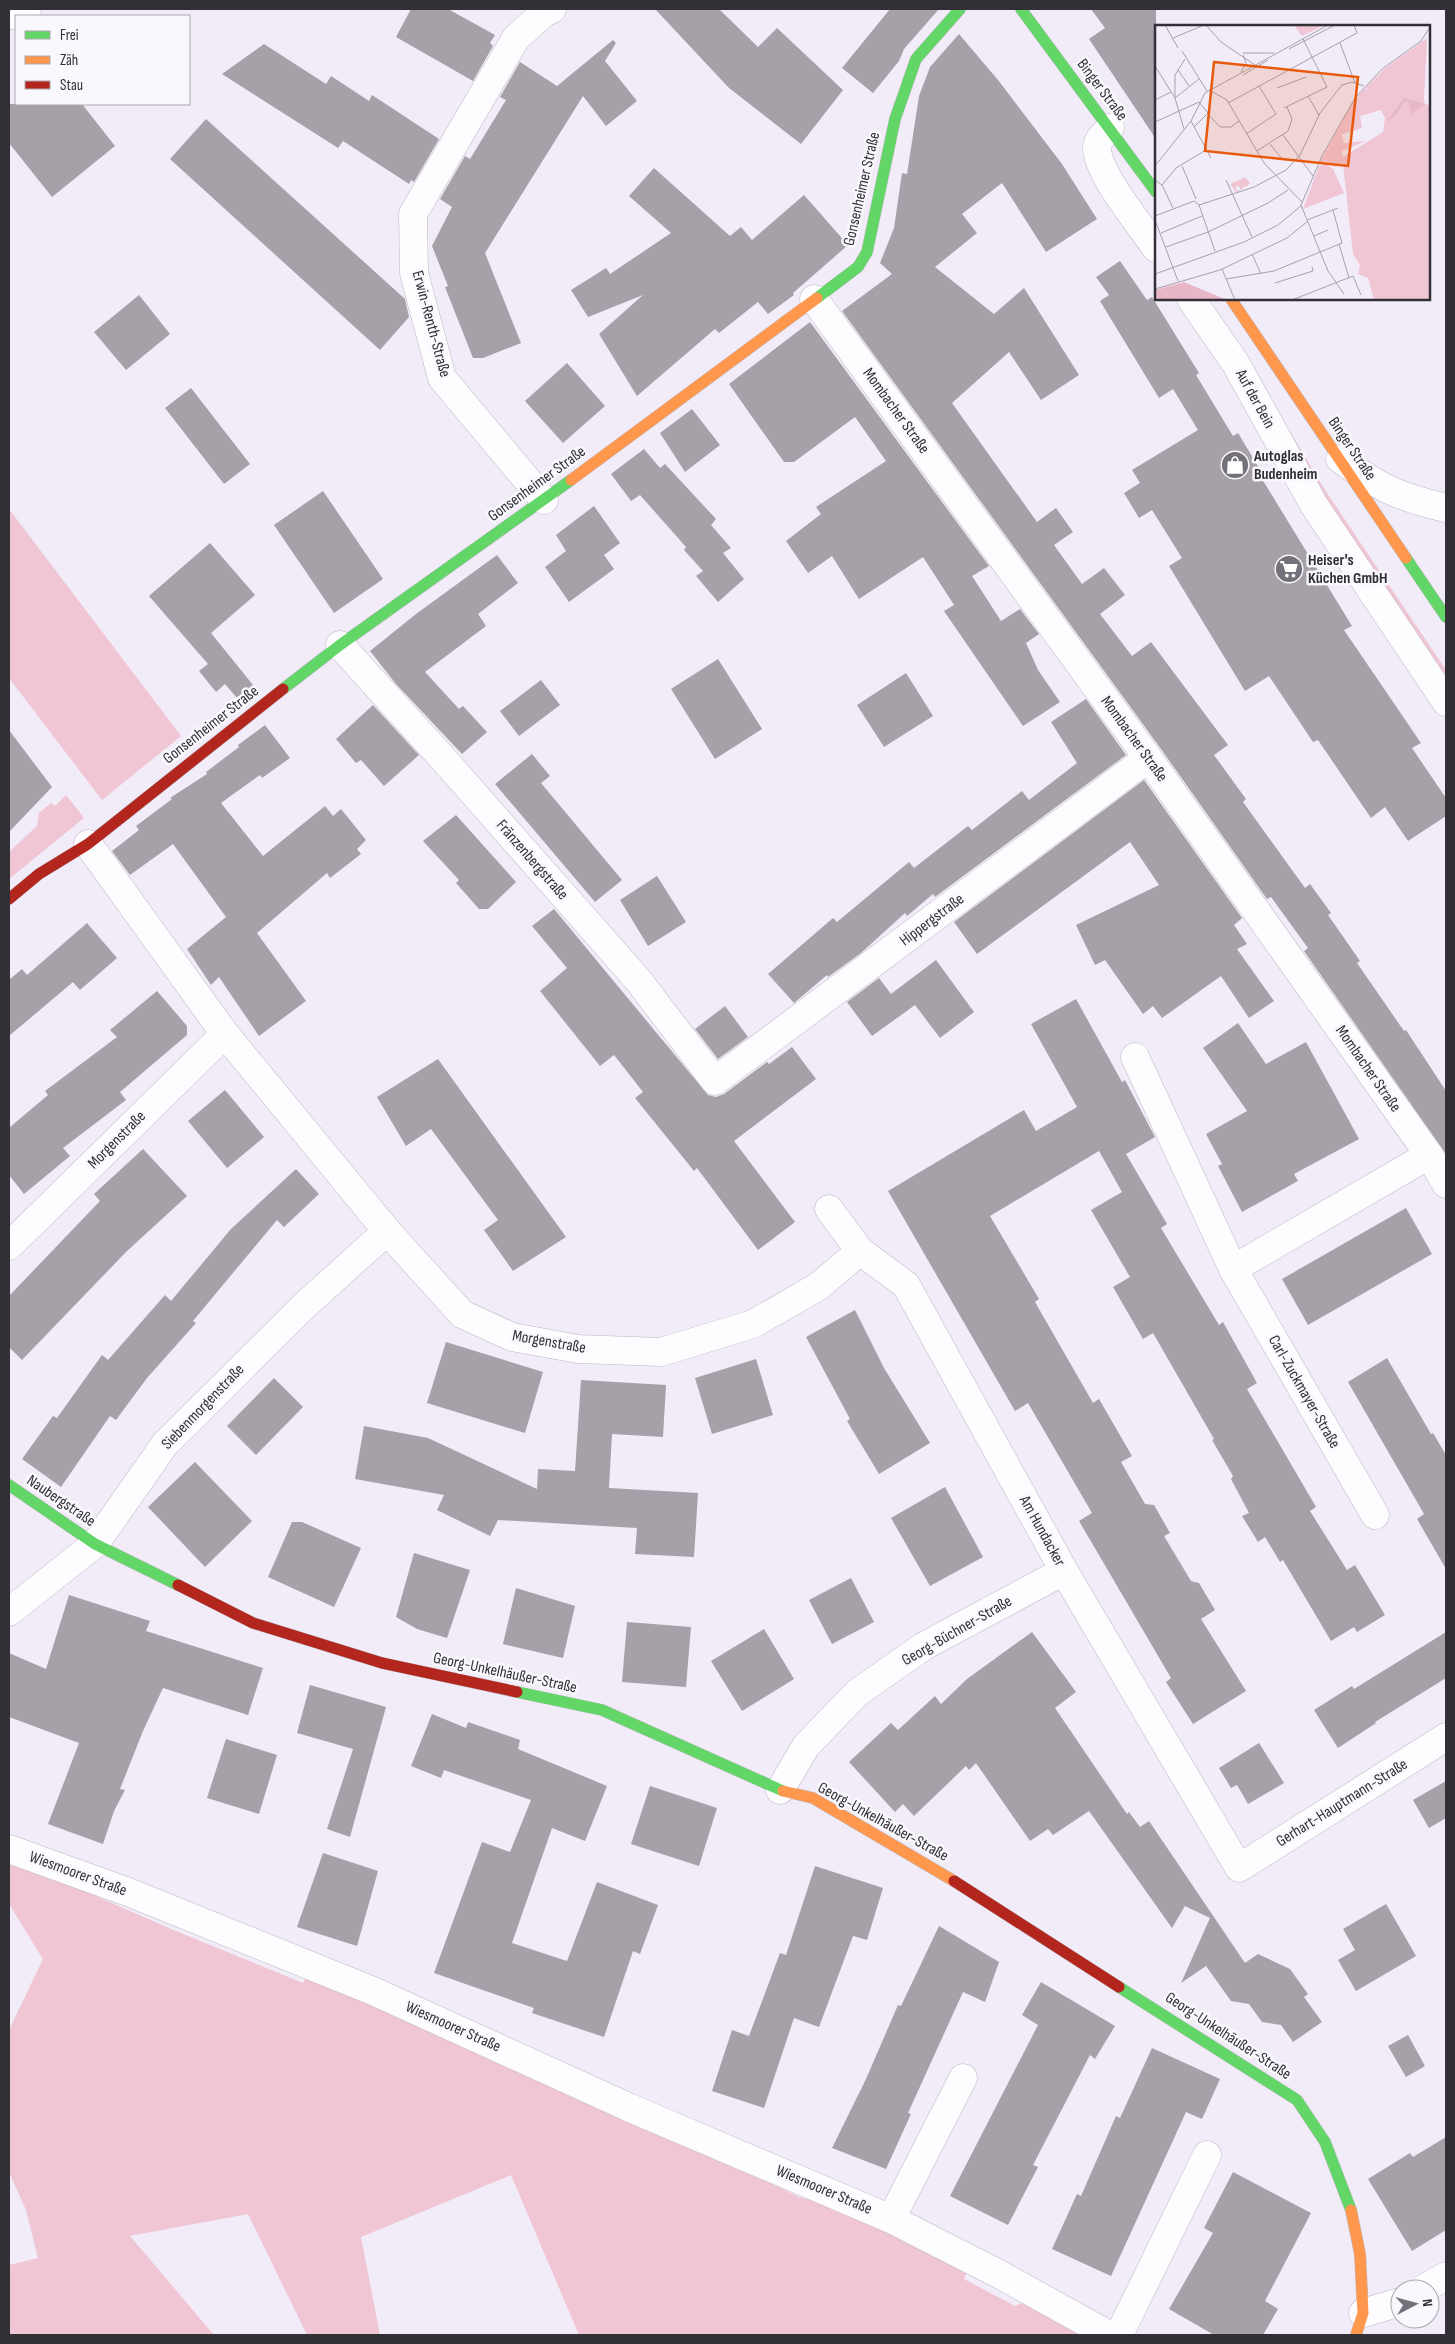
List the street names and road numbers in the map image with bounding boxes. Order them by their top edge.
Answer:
street label: Binger Straße [1073,55,1131,125]
street label: Gonsenheimer Straße [840,130,884,248]
street label: Erwin-Renth-Straße [408,269,454,379]
street label: Mombacher Straße [859,364,933,458]
street label: Auf der Bein [1231,365,1279,432]
street label: Binger Straße [1324,414,1380,484]
street label: Gonsenheimer Straße [484,442,590,526]
street label: Gonsenheimer Straße [159,682,263,768]
street label: Mombacher Straße [1097,692,1171,786]
street label: Fränzenbergstraße [492,816,572,904]
street label: Hippergstraße [896,890,968,950]
street label: Mombacher Straße [1331,1022,1405,1116]
street label: Morgenstraße [84,1107,150,1173]
street label: Morgenstraße [511,1326,587,1358]
street label: Carl-Zuckmayer-Straße [1264,1332,1344,1452]
street label: Siebenmorgenstraße [158,1360,248,1454]
street label: Naubergstraße [23,1471,99,1531]
street label: Am Hundacker [1014,1492,1069,1570]
street label: Georg-Büchner-Straße [899,1592,1015,1670]
street label: Georg-Unkelhäußer-Straße [431,1648,579,1698]
street label: Gerhart-Hauptmann-Straße [1273,1755,1411,1851]
street label: Georg-Unkelhäußer-Straße [814,1778,952,1866]
street label: Wiesmoorer Straße [27,1848,129,1900]
street label: Georg-Unkelhäußer-Straße [1161,1988,1295,2084]
street label: Wiesmoorer Straße [402,1997,504,2057]
street label: Wiesmoorer Straße [773,2161,875,2219]

